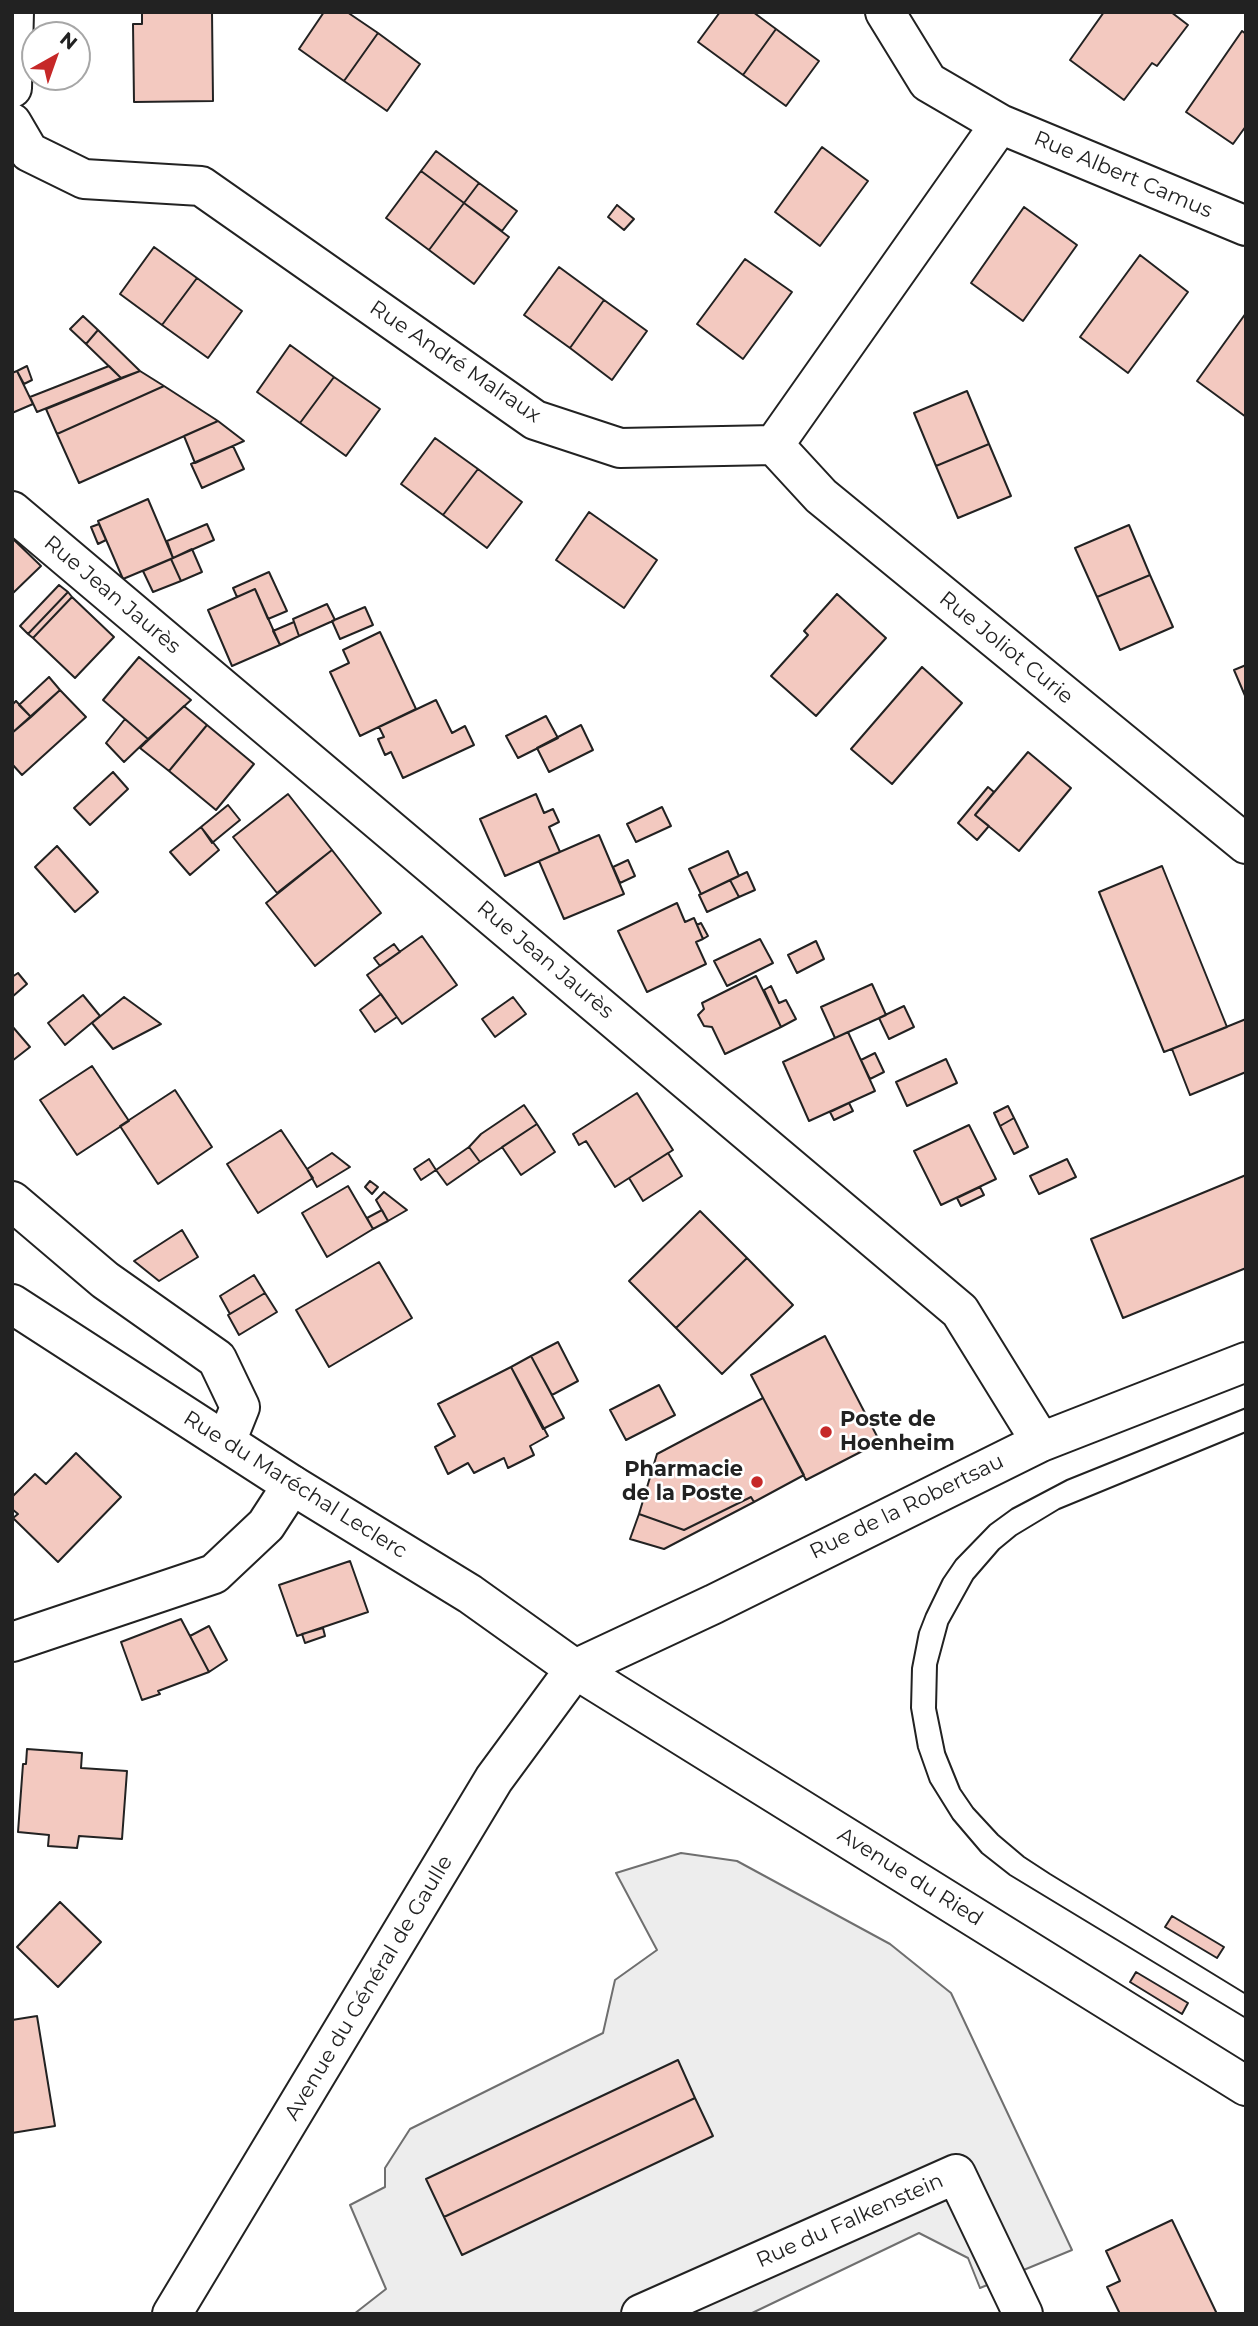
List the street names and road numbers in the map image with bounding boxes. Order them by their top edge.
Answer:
street label: Rue Albert Camus [1030,126,1216,224]
street label: Rue André Malraux [365,295,545,429]
street label: Rue Jean Jaurès [39,531,185,659]
street label: Rue Joliot Curie [934,586,1078,710]
street label: Rue Jean Jaurès [472,896,618,1024]
street label: Rue du Maréchal Leclerc [179,1406,411,1564]
street label: Rue de la Robertsau [806,1449,1008,1565]
street label: Avenue du Ried [833,1822,987,1932]
street label: Avenue du Général de Gaulle [280,1851,458,2125]
street label: Rue du Falkenstein [753,2168,947,2274]

